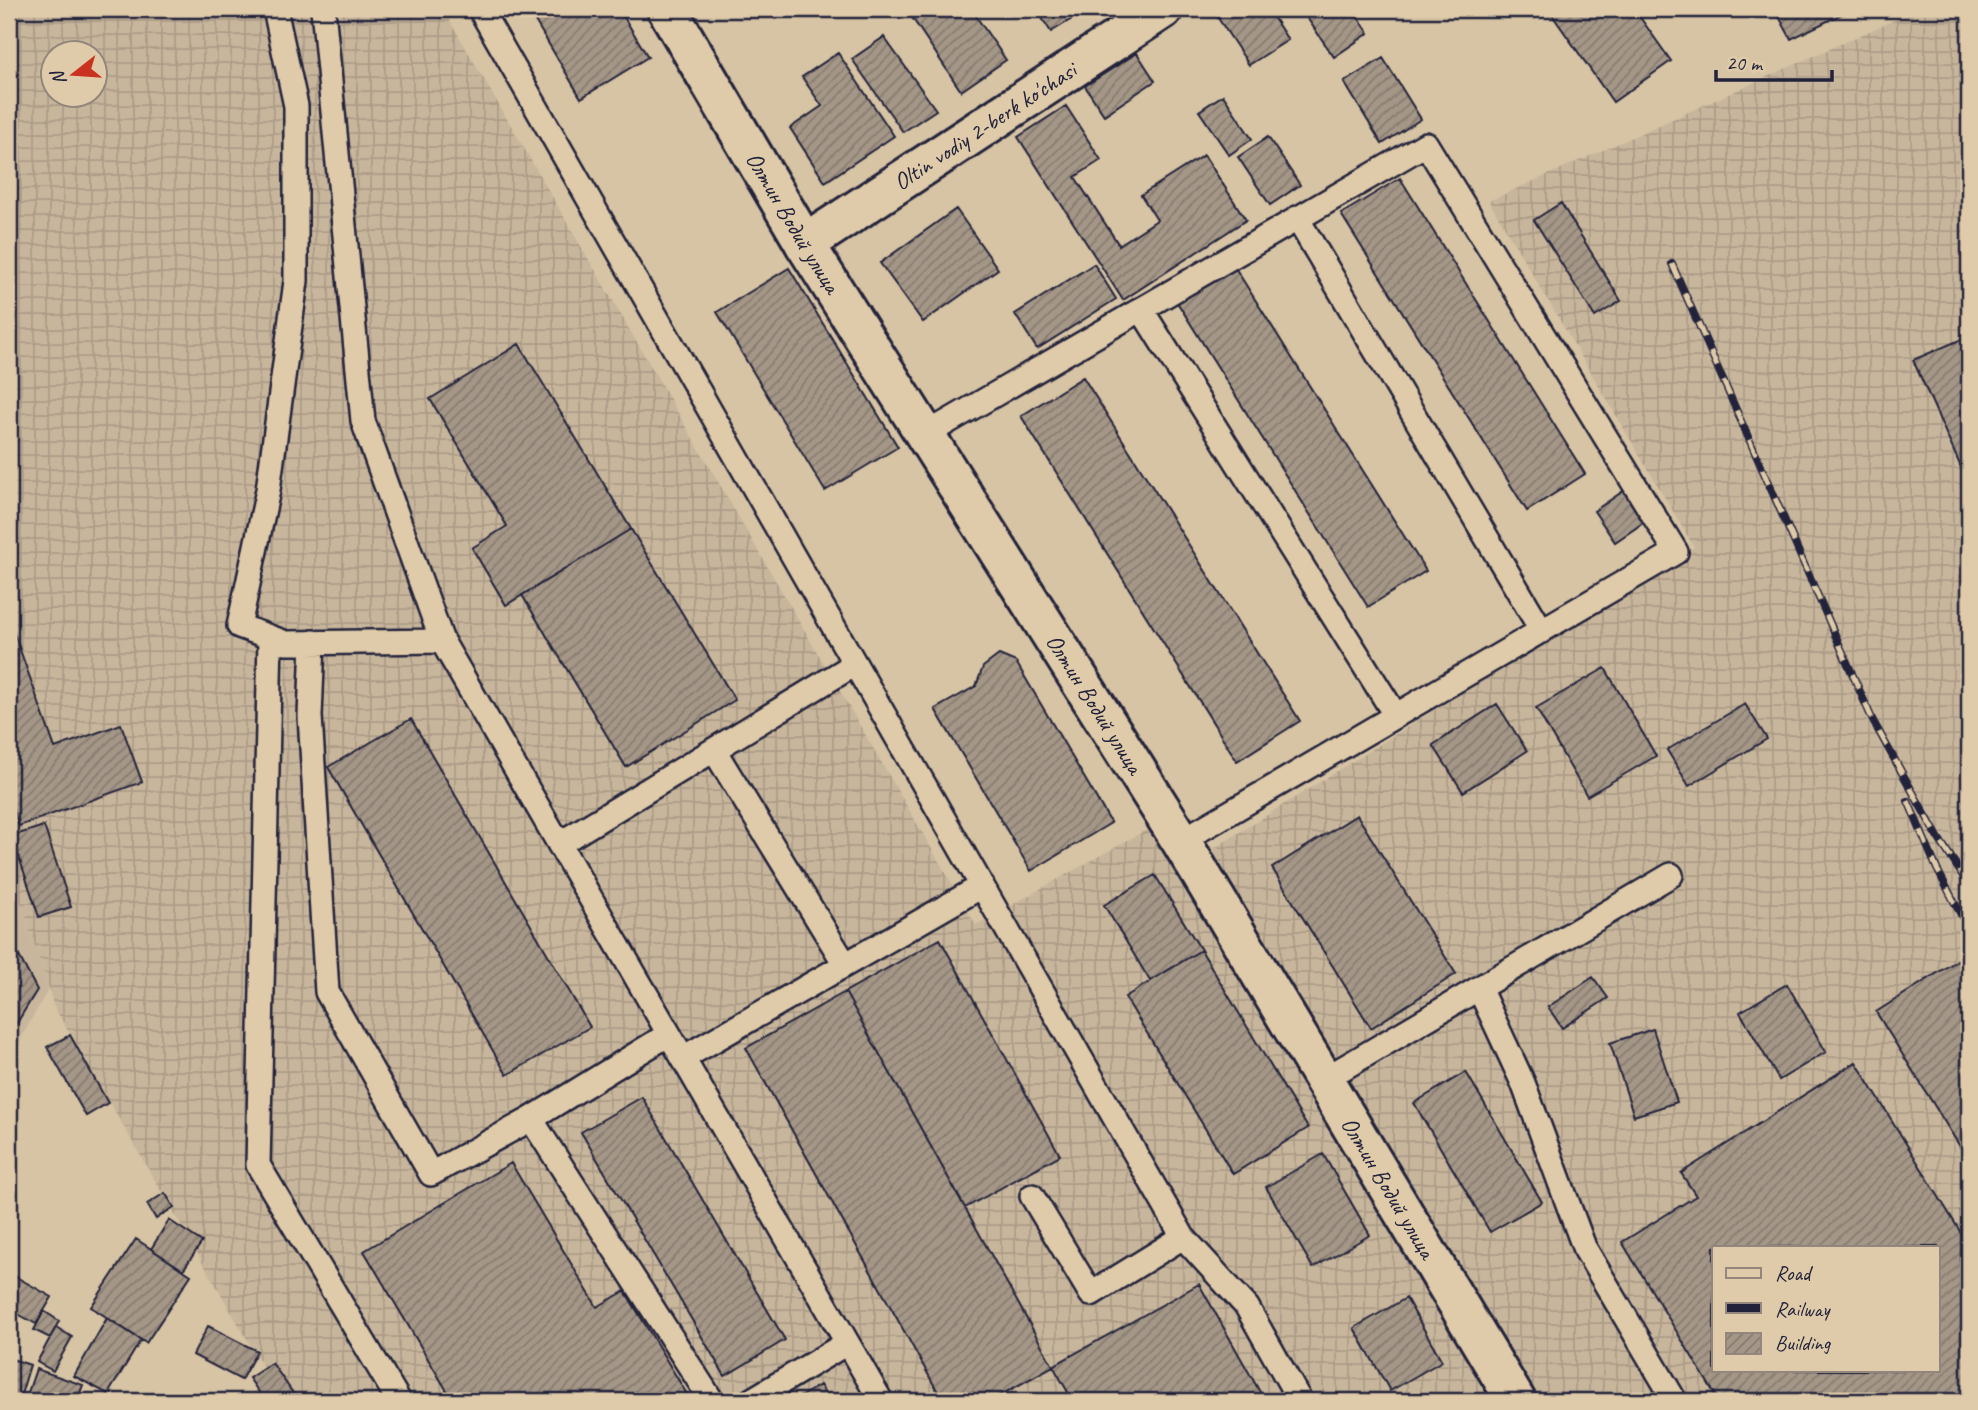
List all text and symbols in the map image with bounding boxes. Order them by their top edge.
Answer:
north arrow [38,38,108,108]
scale bar [1716,38,1831,82]
text: 20 m [1726,50,1764,76]
street label: Oltin vodiy 2-berk ko'chasi [888,54,1084,197]
text: N [45,66,72,88]
street label: Олтин Водий улица [739,146,848,301]
street label: Олтин Водий улица [1039,628,1151,781]
street label: Олтин Водий улица [1334,1111,1443,1266]
legend [1712,1246,1940,1372]
text: Road [1775,1260,1814,1286]
text: Railway [1775,1296,1831,1322]
text: Building [1775,1330,1832,1356]

